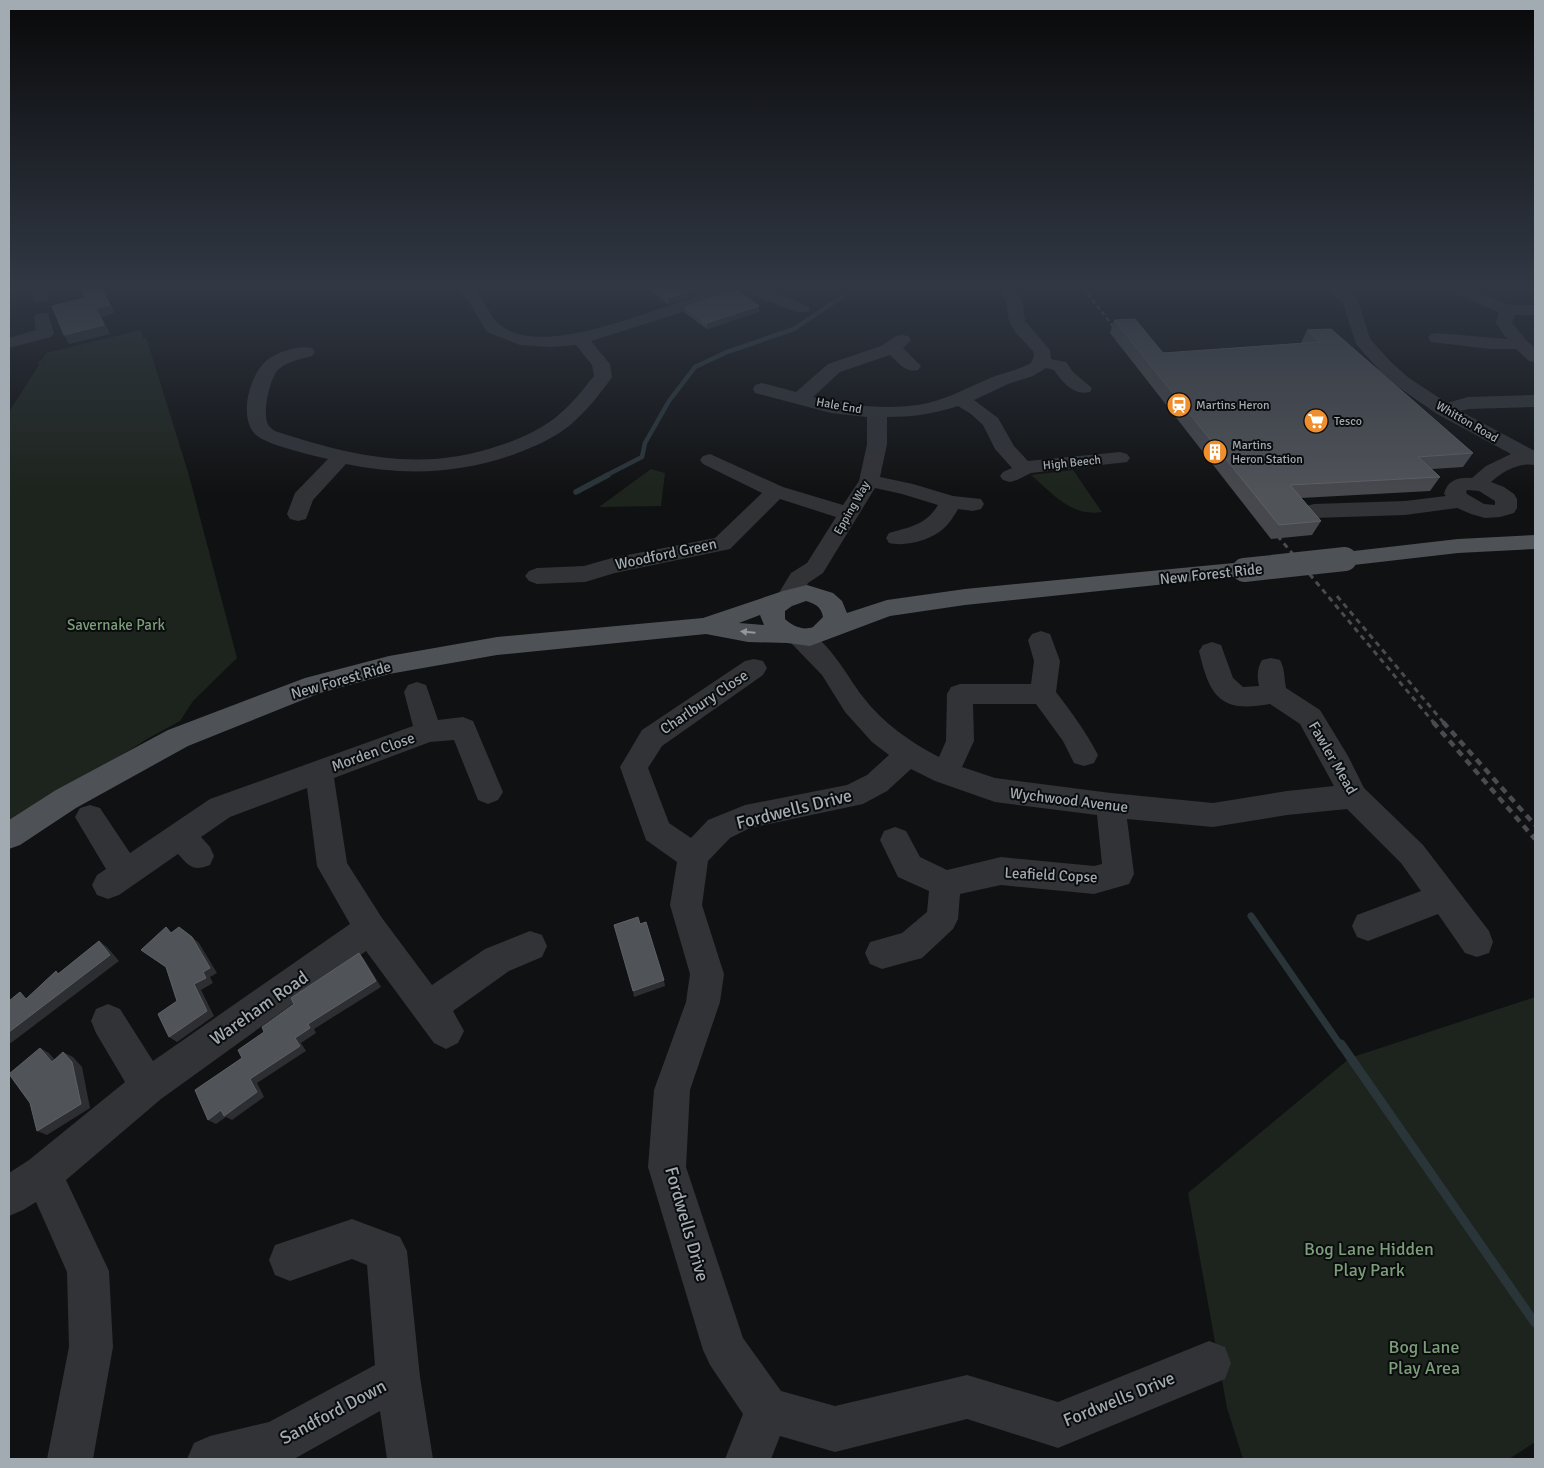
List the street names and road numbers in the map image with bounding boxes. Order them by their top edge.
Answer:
street label: Hale End [815,395,863,417]
street label: Whitton Road [1433,398,1501,446]
street label: High Beech [1042,452,1102,474]
street label: Epping Way [831,478,874,538]
street label: Woodford Green [614,534,718,574]
street label: New Forest Ride [1159,560,1263,588]
street label: New Forest Ride [289,657,393,703]
street label: Charlbury Close [657,666,751,738]
street label: Fawler Mead [1305,718,1361,798]
street label: Morden Close [329,729,417,775]
street label: Fordwells Drive [734,784,854,834]
street label: Wychwood Avenue [1009,784,1129,816]
street label: Leafield Copse [1004,864,1098,886]
street label: Wareham Road [206,966,312,1050]
street label: Fordwells Drive [660,1164,714,1284]
street label: Fordwells Drive [1060,1367,1178,1431]
street label: Sandford Down [276,1375,390,1449]

